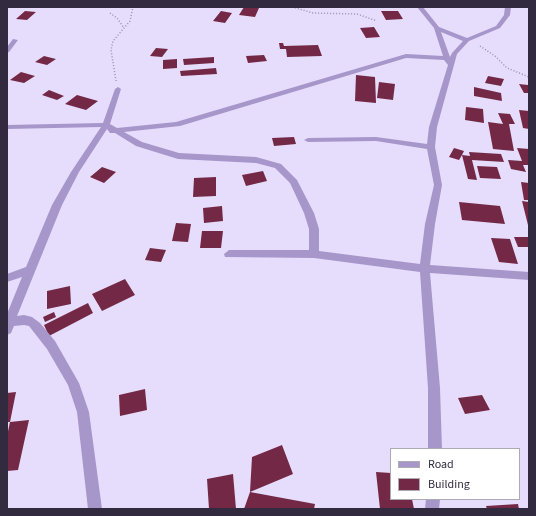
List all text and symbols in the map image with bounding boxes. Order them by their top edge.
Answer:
legend [390,448,520,500]
text: Road [428,456,454,473]
text: Building [428,476,470,493]

